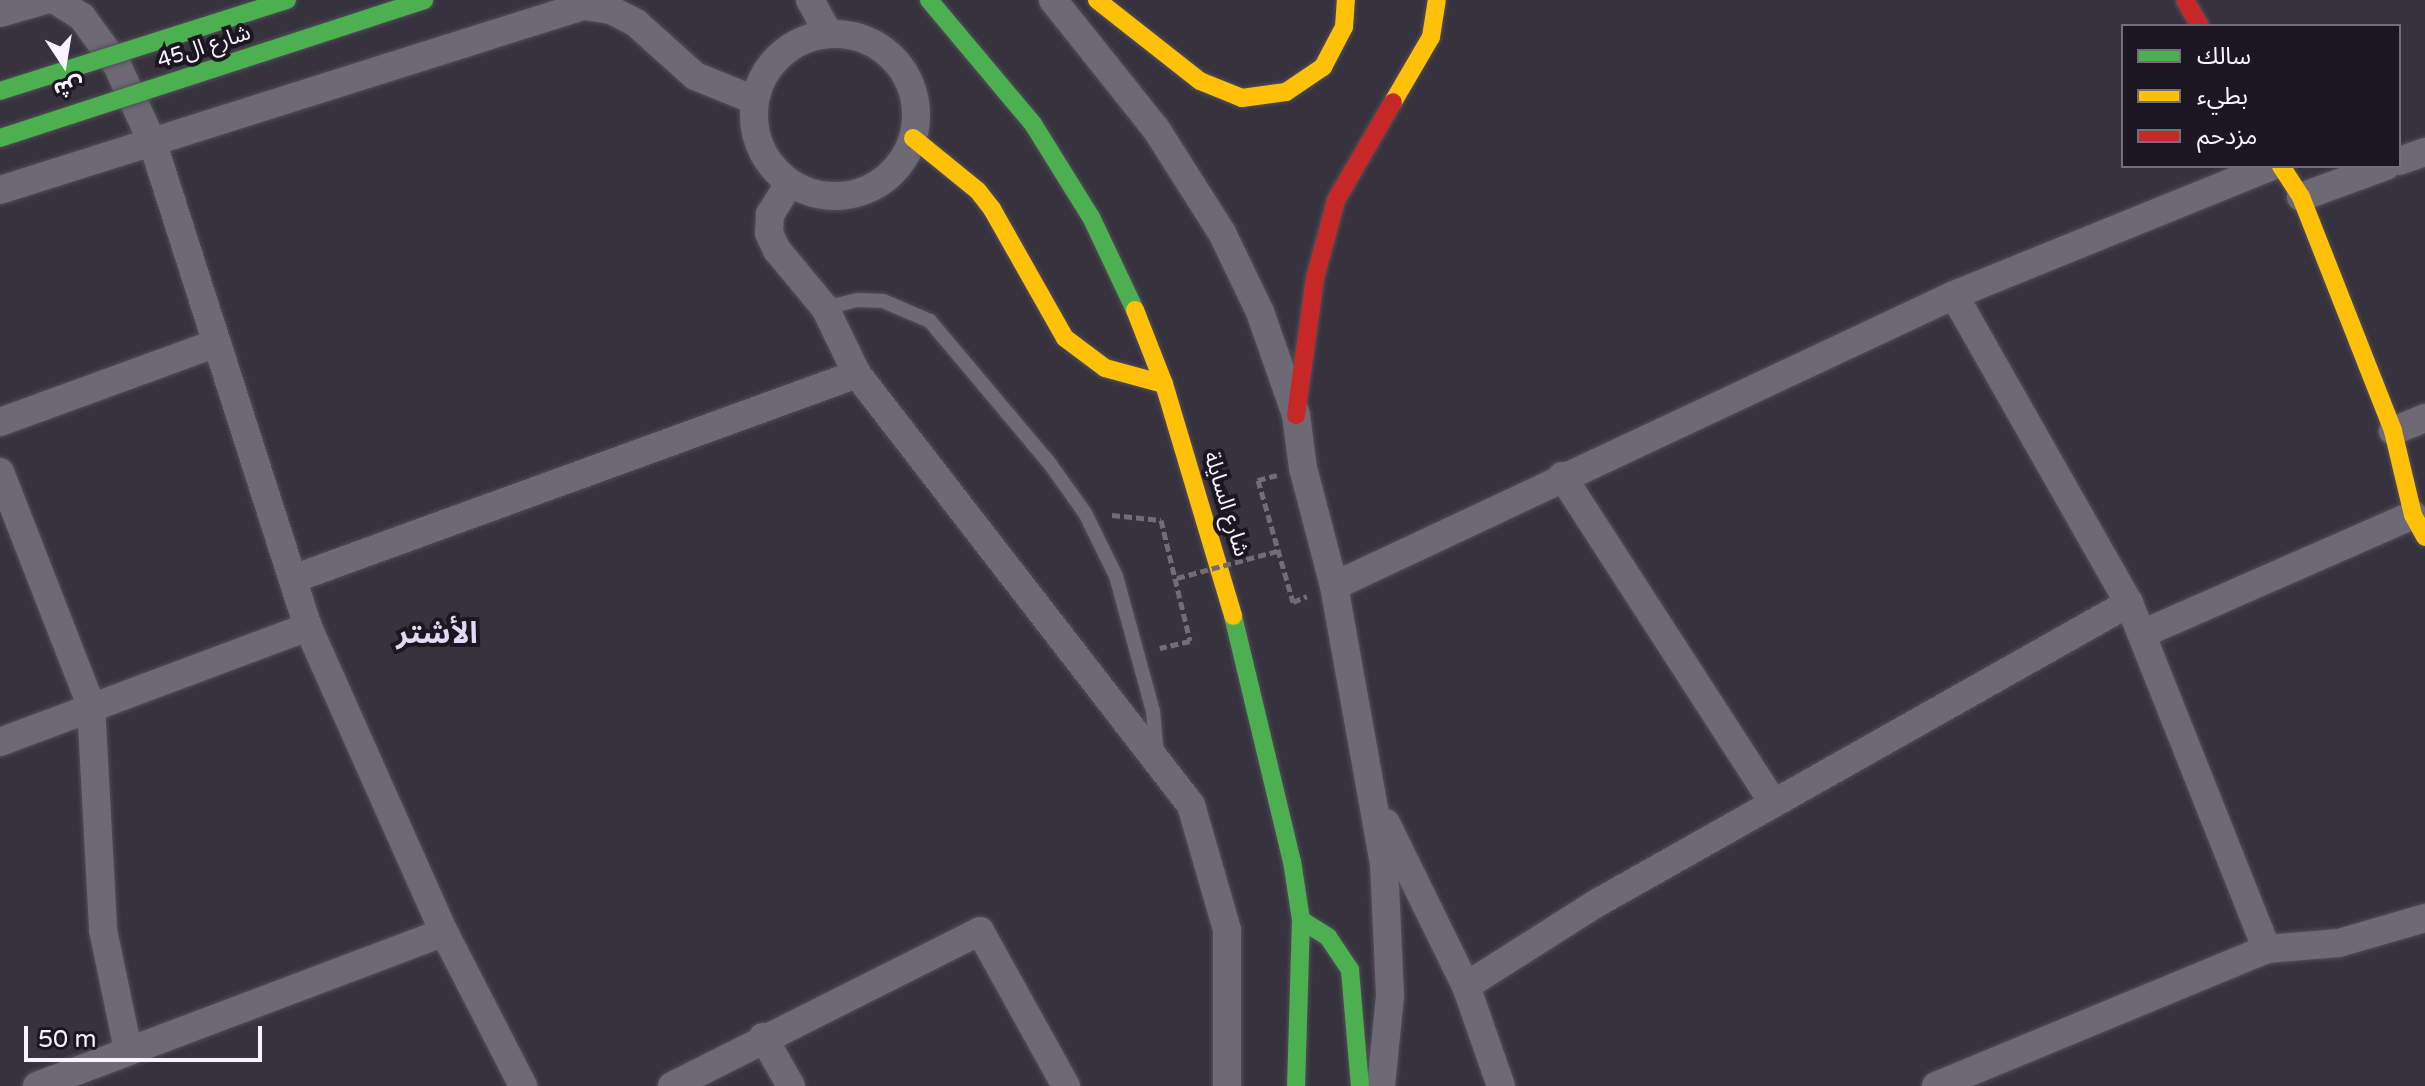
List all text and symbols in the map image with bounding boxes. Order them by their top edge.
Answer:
street label: شارع ال45 [154,19,254,75]
north arrow [24,24,104,104]
legend [2121,24,2401,168]
text: سالك [2197,42,2251,71]
text: ش [52,72,86,103]
text: بطيء [2197,82,2248,111]
text: مزدحم [2197,122,2257,151]
street label: شارع السايلة [1198,448,1254,560]
district label: الأشتر [396,616,478,652]
scale bar [28,1010,266,1060]
text: 50 m [38,1025,96,1054]

